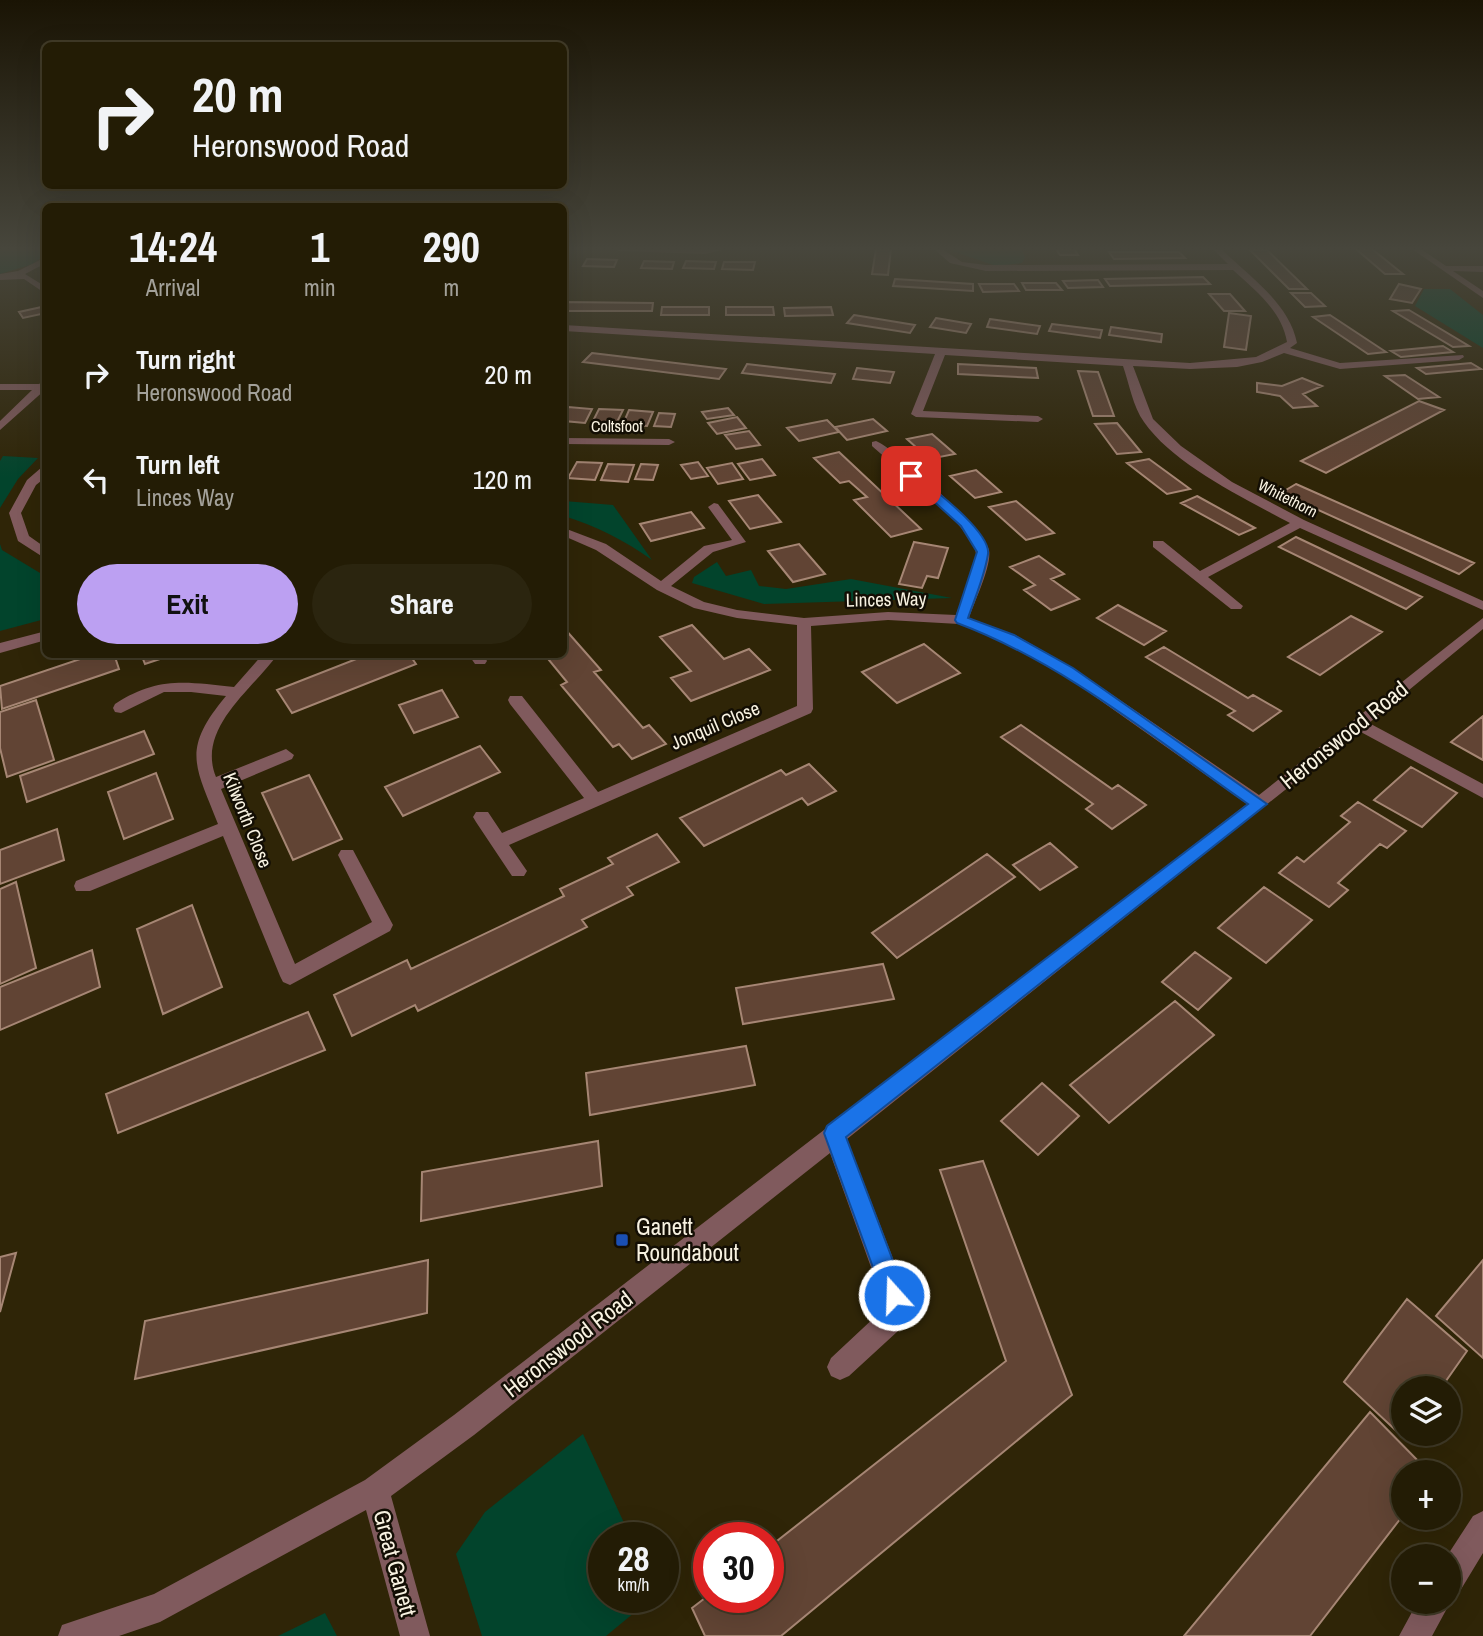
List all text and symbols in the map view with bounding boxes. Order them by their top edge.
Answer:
text: 20 m [192,61,284,127]
icon: right [77,70,168,161]
text: Heronswood Road [192,124,409,167]
text: 14:24 [129,219,217,275]
text: 1 [310,219,329,275]
text: 290 [423,219,480,275]
text: Arrival [146,272,200,303]
text: min [304,272,336,303]
text: m [443,272,459,303]
text: Turn right [136,342,235,377]
icon: right [77,356,115,394]
text: 20 m [485,357,532,392]
text: Heronswood Road [136,377,292,408]
street label: Coltsfoot [591,415,643,437]
pin [881,446,941,506]
text: Turn left [136,447,220,482]
icon: arrive [892,457,930,495]
icon: left [77,461,115,499]
text: 120 m [473,462,532,497]
street label: Whitethorn [1254,474,1322,522]
text: Linces Way [136,482,234,513]
button: Exit [77,564,298,644]
button: Share [312,564,532,644]
street label: Linces Way [845,585,927,613]
street label: Heronswood Road [1273,673,1414,796]
street label: Jonquil Close [666,695,764,755]
street label: Kilworth Close [217,769,279,871]
place label: Ganett Roundabout [636,1211,739,1268]
marker: Ganett Roundabout [614,1232,630,1248]
position arrow [857,1258,931,1332]
street label: Heronswood Road [497,1283,639,1404]
map controls [1391,1376,1461,1614]
button: layers [1391,1376,1461,1446]
button: + [1391,1460,1461,1530]
street label: Great Ganett [366,1506,425,1620]
speed limit sign: 30 [693,1522,784,1613]
text: 28 [618,1535,649,1582]
button: − [1391,1544,1461,1614]
text: km/h [618,1572,650,1597]

